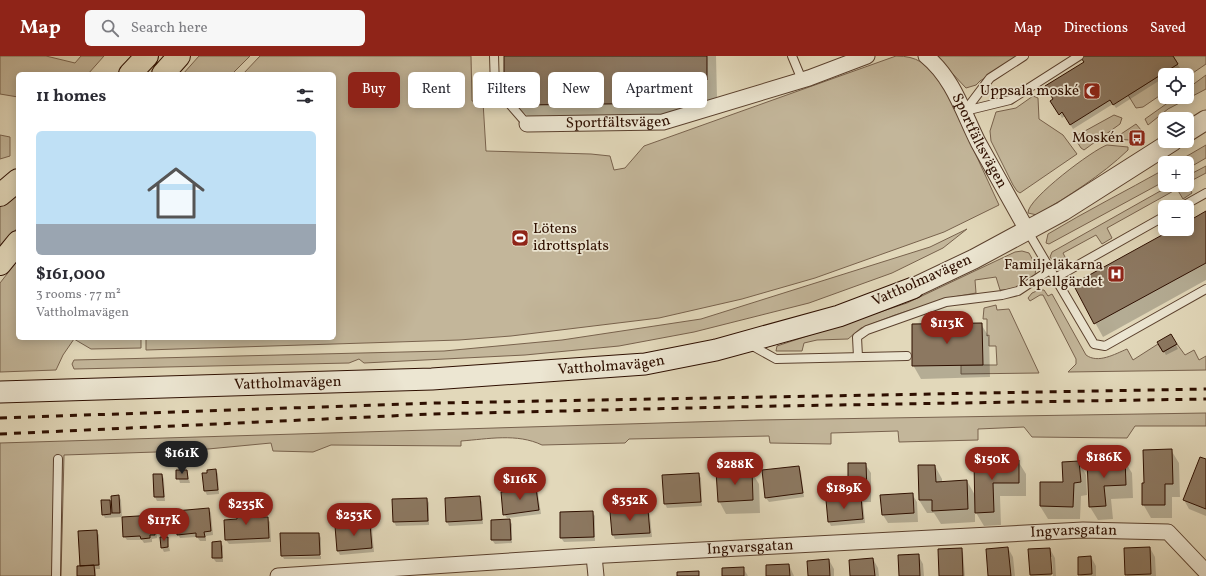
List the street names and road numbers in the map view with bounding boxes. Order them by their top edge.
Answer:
street label: Sportfältsvägen [946,90,1012,192]
street label: Sportfältsvägen [566,110,673,134]
street label: Vattholmavägen [869,250,975,312]
street label: Vattholmavägen [557,350,667,381]
street label: Vattholmavägen [234,371,342,395]
street label: Ingvarsgatan [1030,519,1117,543]
street label: Ingvarsgatan [706,535,794,560]

